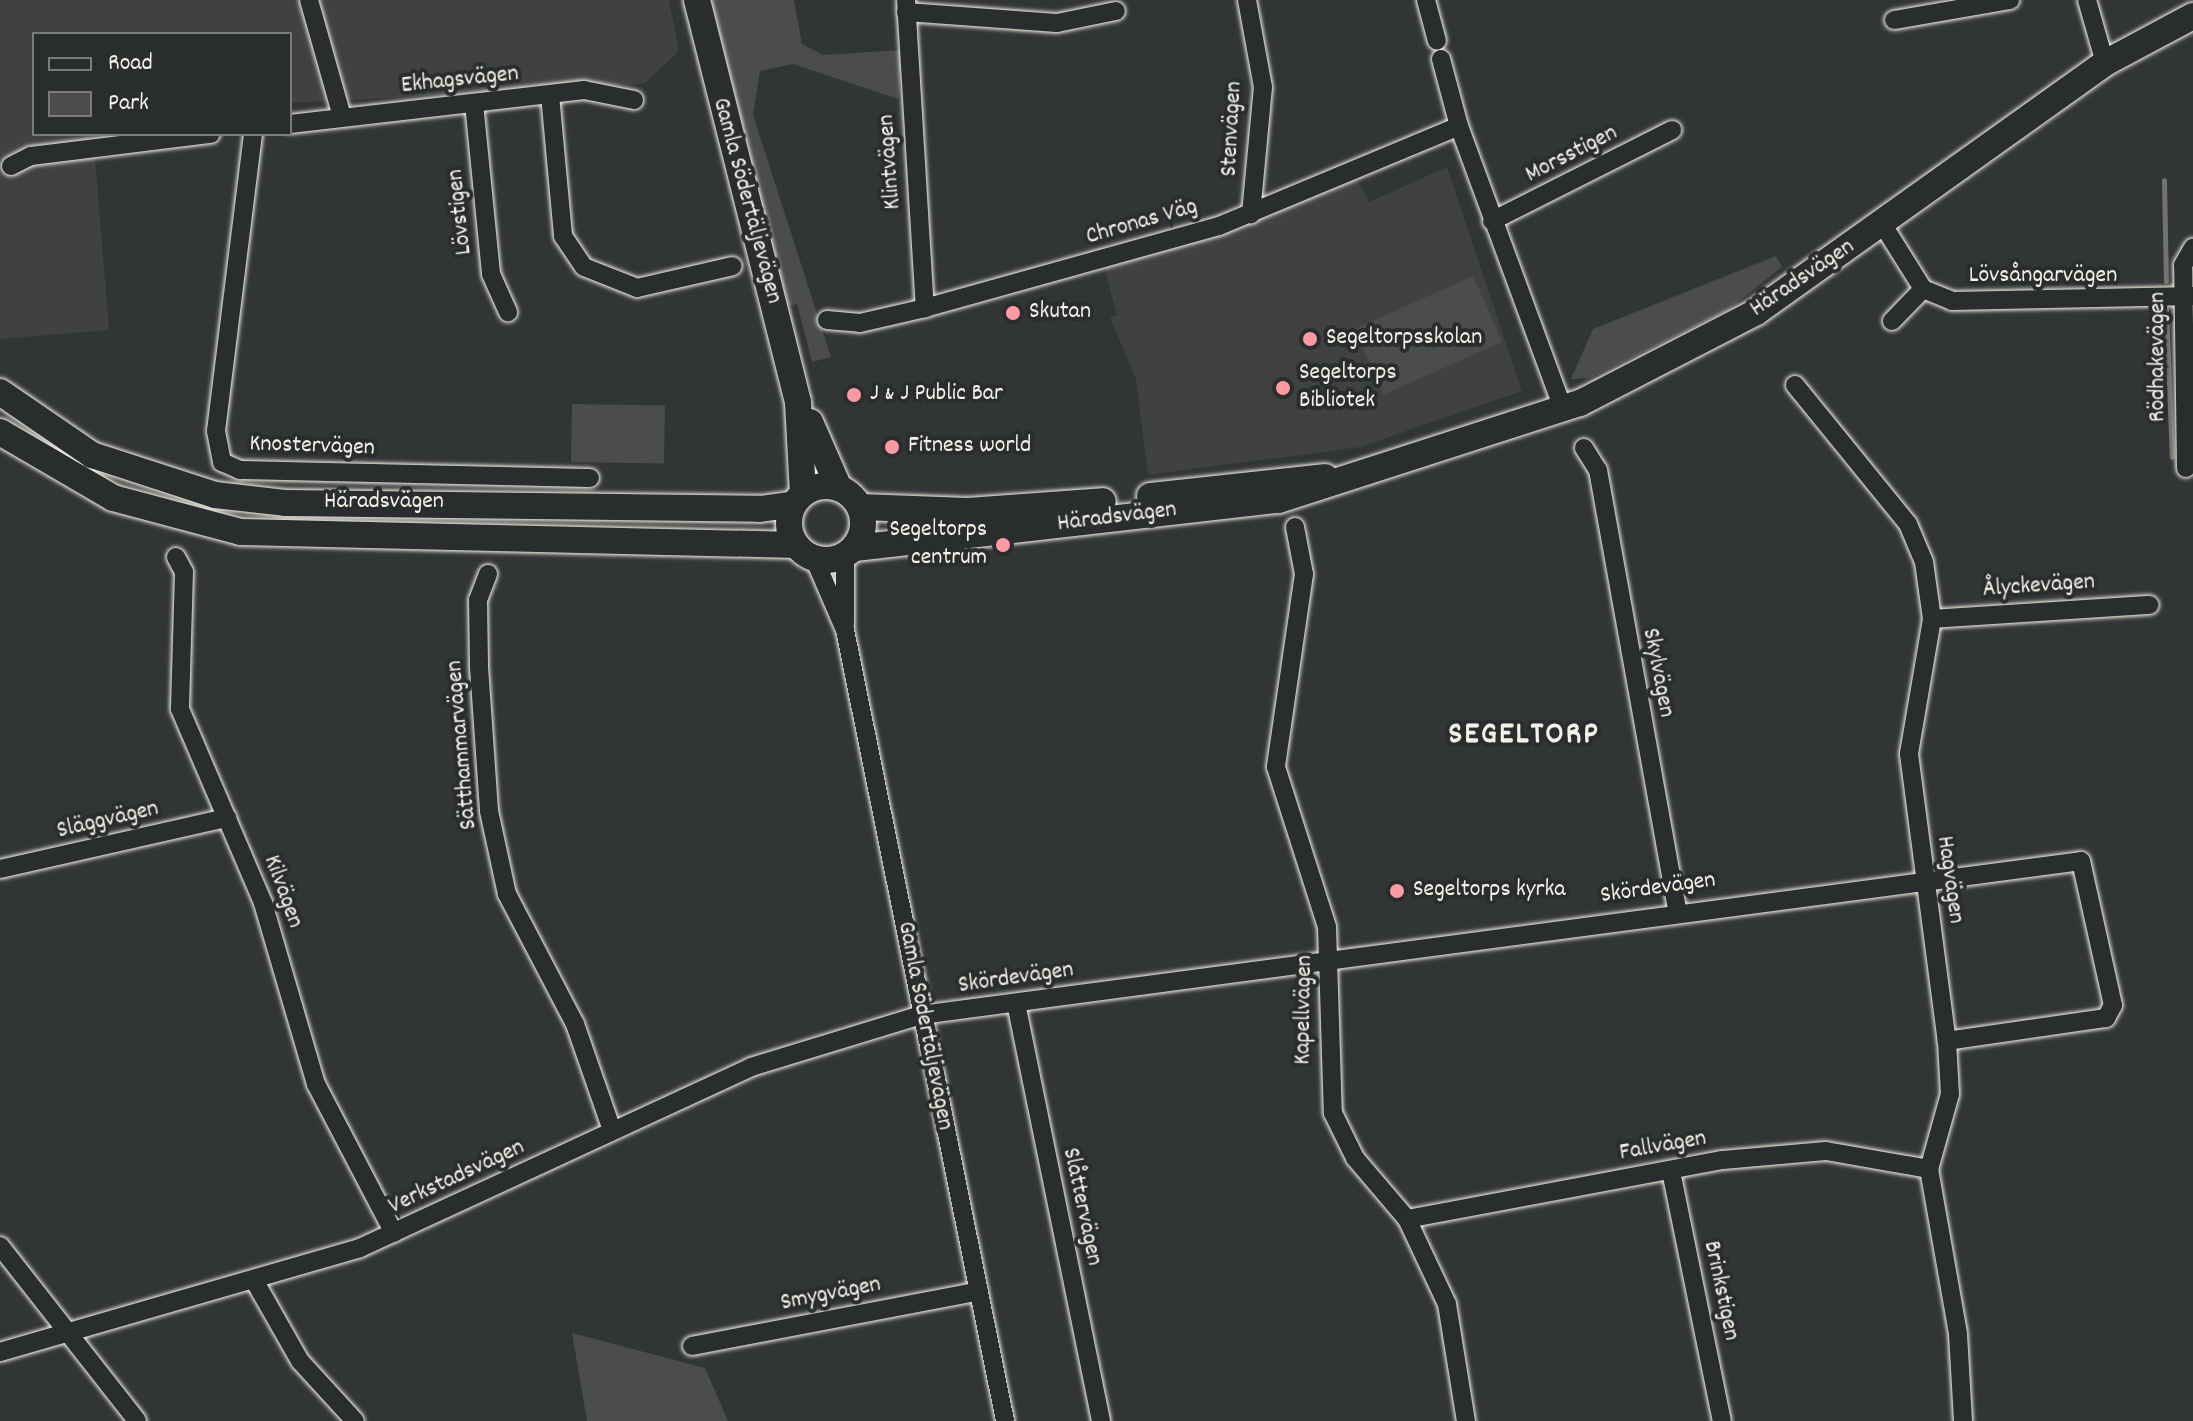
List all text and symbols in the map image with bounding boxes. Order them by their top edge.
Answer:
legend [32,32,292,136]
text: Road [108,47,153,81]
street label: Ekhagsvägen [400,61,520,101]
street label: Stenvägen [1216,81,1250,177]
text: Park [108,87,149,121]
street label: Gamla Södertäljevägen [705,95,787,307]
street label: Klintvägen [873,113,909,211]
street label: Morsstigen [1521,120,1623,190]
street label: Lövstigen [442,168,480,256]
street label: Chronas Väg [1083,193,1201,253]
street label: Häradsvägen [1745,234,1861,324]
street label: Lövsångarvägen [1969,263,2117,291]
street label: Rödhakevägen [2145,292,2173,422]
place label: Skutan [1029,299,1091,327]
marker: Skutan [1004,304,1022,322]
place label: Segeltorpsskolan [1326,325,1482,353]
marker: Segeltorpsskolan [1301,330,1319,348]
place label: Segeltorps Bibliotek [1299,360,1397,416]
marker: Segeltorps Bibliotek [1274,379,1292,397]
place label: J & J Public Bar [870,381,1003,409]
marker: J & J Public Bar [845,386,863,404]
street label: Knostervägen [249,430,375,464]
place label: Fitness world [908,433,1031,461]
marker: Fitness world [883,438,901,456]
street label: Häradsvägen [324,489,444,517]
street label: Häradsvägen [1056,496,1178,540]
place label: Segeltorps centrum [889,517,987,573]
marker: Segeltorps centrum [994,536,1012,554]
street label: Ålyckevägen [1982,569,2096,605]
street label: Skylvägen [1634,626,1680,720]
street label: Sätthammarvägen [441,659,485,831]
district label: SEGELTORP [1448,717,1600,755]
street label: Släggvägen [54,795,162,847]
street label: Hagvägen [1929,834,1969,926]
street label: Kilvägen [256,852,308,932]
street label: Skördevägen [1599,867,1717,911]
place label: Segeltorps kyrka [1413,877,1566,905]
marker: Segeltorps kyrka [1388,882,1406,900]
street label: Gamla Södertäljevägen [890,919,958,1133]
street label: Kapellvägen [1290,955,1320,1065]
street label: Skördevägen [957,957,1075,1001]
street label: Fallvägen [1617,1125,1709,1169]
street label: Verkstadsvägen [384,1134,530,1222]
street label: Slåttervägen [1054,1146,1108,1268]
street label: Brinkstigen [1695,1239,1745,1343]
street label: Smygvägen [778,1271,884,1319]

